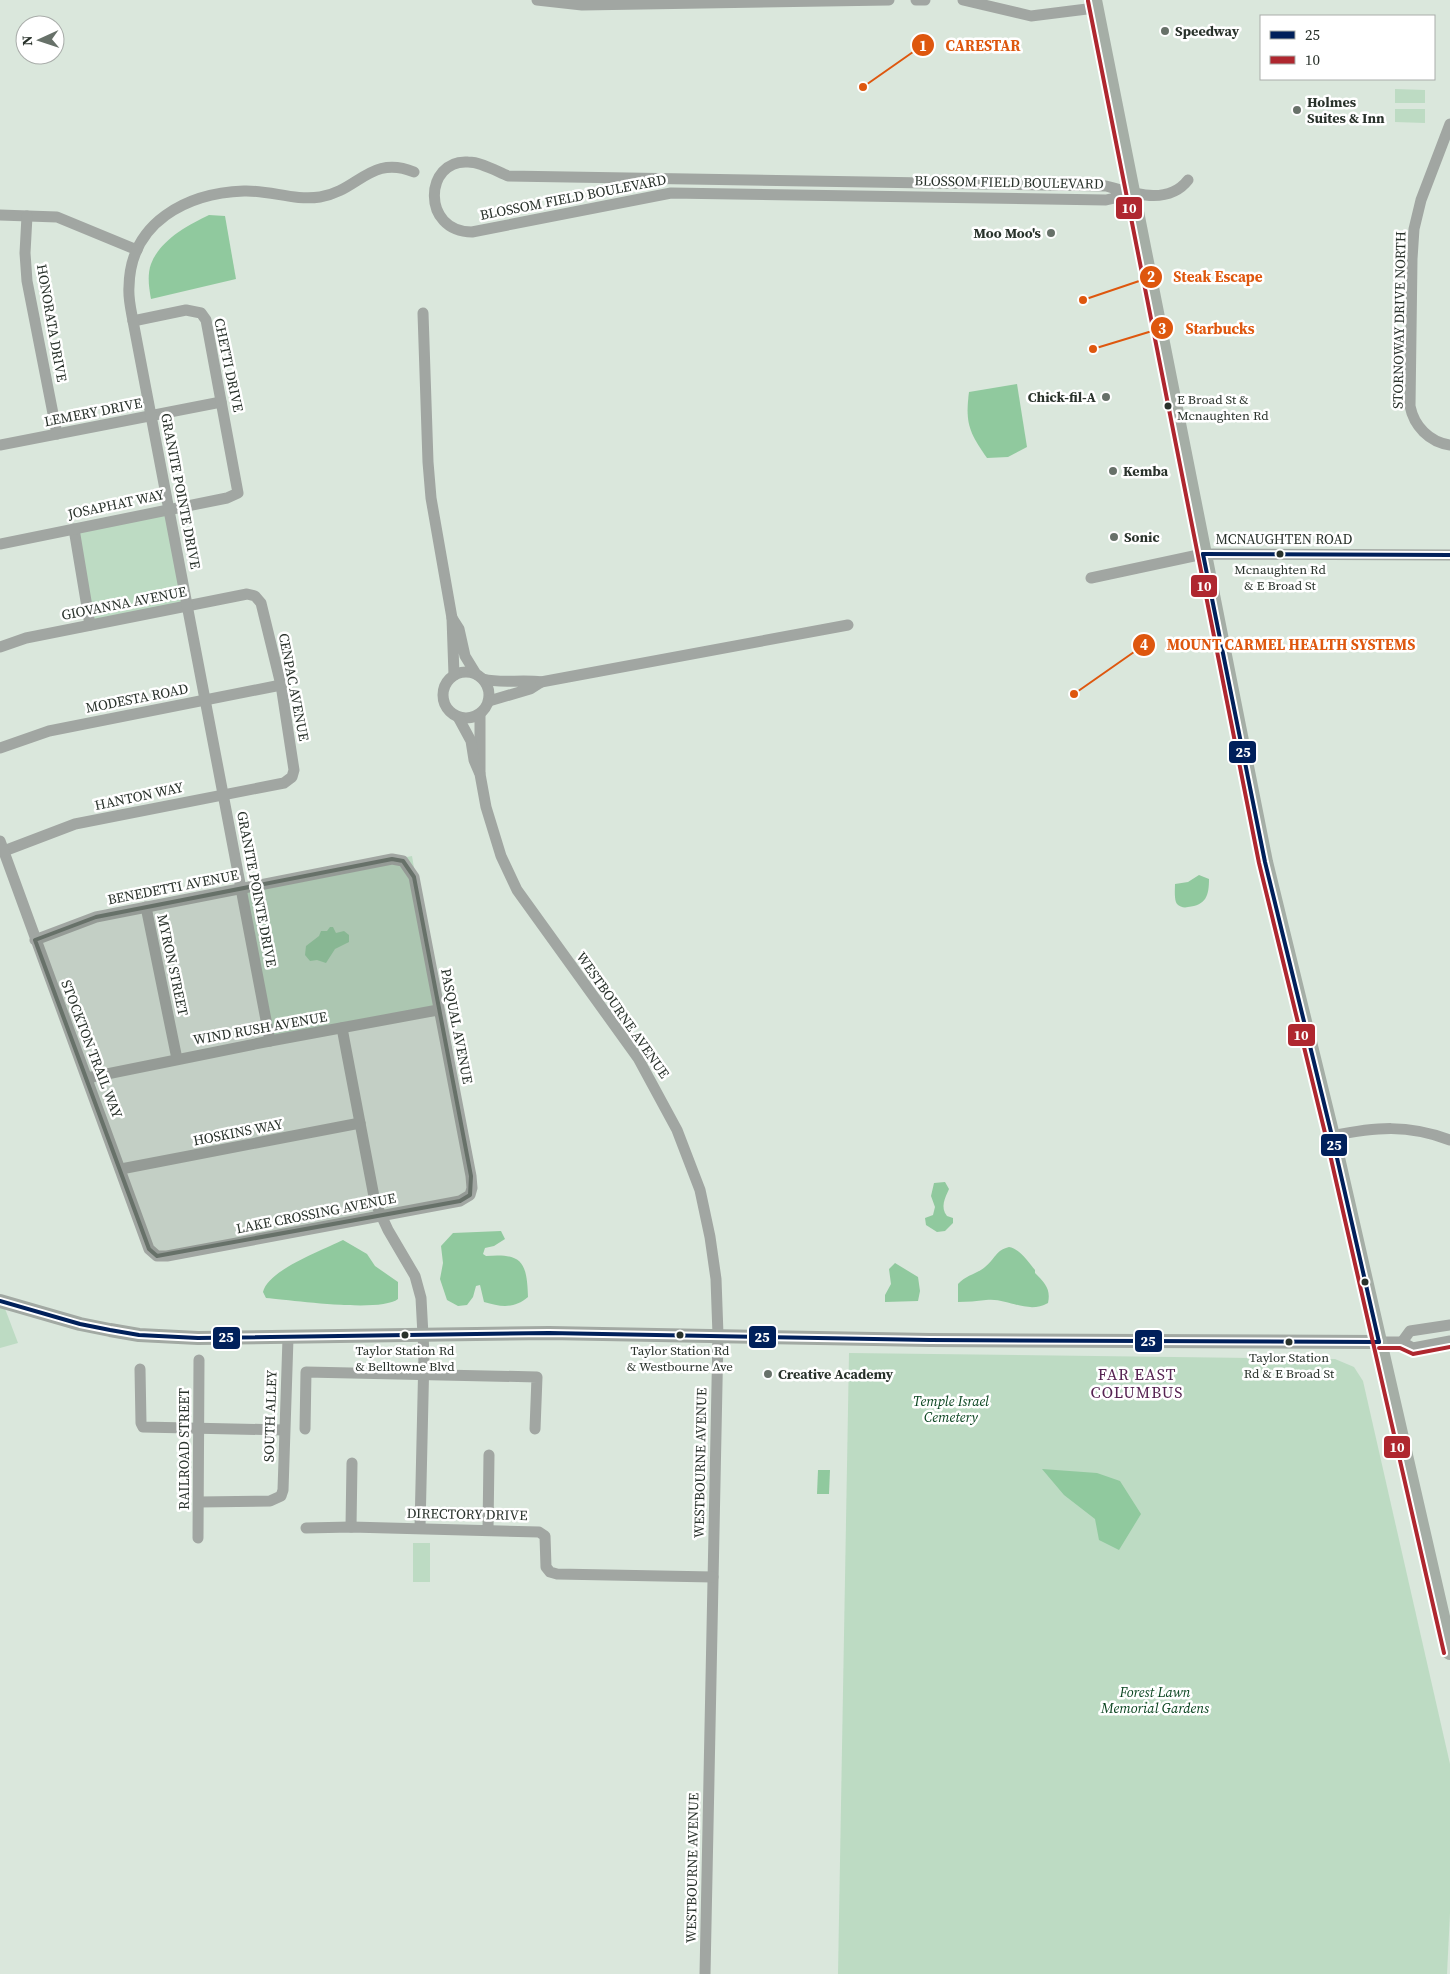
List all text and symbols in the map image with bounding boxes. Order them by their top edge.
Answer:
north arrow [15,15,65,65]
legend [1260,15,1435,80]
place label: Speedway [1175,21,1240,41]
text: 25 [1305,24,1320,45]
marker: Speedway [1159,25,1171,37]
callout: CARESTAR [911,30,1031,60]
text: N [17,35,37,46]
text: 1 [919,35,927,56]
text: CARESTAR [945,35,1021,56]
text: 10 [1305,49,1320,70]
place label: Holmes Suites & Inn [1307,92,1385,128]
marker: Holmes Suites & Inn [1291,104,1303,116]
street label: BLOSSOM FIELD BOULEVARD [478,169,668,225]
street label: BLOSSOM FIELD BOULEVARD [914,170,1104,194]
line badge: 10 [1115,196,1143,220]
text: 10 [1121,198,1137,218]
place label: Moo Moo's [974,223,1042,243]
marker: Moo Moo's [1045,227,1057,239]
street label: STORNOWAY DRIVE NORTH [1387,231,1411,409]
callout: Steak Escape [1138,262,1273,292]
street label: HONORATA DRIVE [32,263,72,383]
text: 2 [1147,266,1155,287]
text: Steak Escape [1173,266,1263,287]
callout: Starbucks [1150,313,1264,343]
street label: CHETTI DRIVE [209,316,249,414]
text: 3 [1158,318,1166,339]
text: Starbucks [1185,318,1255,339]
place label: Chick-fil-A [1028,387,1097,407]
marker: Chick-fil-A [1100,391,1112,403]
place label: E Broad St & Mcnaughten Rd [1177,391,1269,424]
street label: LEMERY DRIVE [42,393,144,431]
marker: E Broad St & Mcnaughten Rd [1163,401,1173,411]
street label: GRANITE POINTE DRIVE [156,411,206,571]
place label: Kemba [1123,461,1169,481]
marker: Kemba [1107,465,1119,477]
street label: JOSAPHAT WAY [65,484,166,524]
place label: Sonic [1124,527,1160,547]
street label: MCNAUGHTEN ROAD [1215,529,1353,549]
marker: Sonic [1108,531,1120,543]
marker: Mcnaughten Rd & E Broad St [1275,549,1285,559]
place label: Mcnaughten Rd & E Broad St [1234,561,1326,594]
line badge: 10 [1190,574,1218,598]
text: 10 [1196,576,1212,596]
street label: GIOVANNA AVENUE [60,581,188,625]
callout: MOUNT CARMEL HEALTH SYSTEMS [1132,630,1425,660]
street label: CENPAC AVENUE [274,631,314,743]
text: 4 [1140,634,1148,655]
text: MOUNT CARMEL HEALTH SYSTEMS [1167,634,1415,655]
street label: MODESTA ROAD [84,678,190,718]
line badge: 25 [1228,740,1257,764]
text: 25 [1235,742,1251,762]
street label: HANTON WAY [93,777,185,815]
street label: GRANITE POINTE DRIVE [232,809,282,969]
street label: BENEDETTI AVENUE [106,864,240,910]
street label: MYRON STREET [152,912,194,1018]
street label: WESTBOURNE AVENUE [572,948,674,1082]
street label: PASQUAL AVENUE [436,967,478,1085]
street label: STOCKTON TRAIL WAY [56,977,128,1121]
street label: WIND RUSH AVENUE [191,1006,329,1050]
line badge: 10 [1287,1023,1316,1047]
text: 10 [1293,1025,1309,1045]
street label: HOSKINS WAY [191,1113,285,1151]
line badge: 25 [1320,1133,1348,1157]
text: 25 [1326,1135,1342,1155]
street label: LAKE CROSSING AVENUE [234,1188,398,1238]
unlabelled marker [1360,1277,1370,1287]
line badge: 25 [748,1325,777,1349]
line badge: 25 [212,1326,241,1350]
text: 25 [218,1327,234,1347]
text: 25 [754,1327,770,1347]
line badge: 25 [1134,1329,1163,1353]
marker: Taylor Station Rd & Belltowne Blvd [400,1330,410,1340]
marker: Taylor Station Rd & Westbourne Ave [675,1330,685,1340]
text: 25 [1140,1331,1156,1351]
marker: Taylor Station Rd & E Broad St [1284,1337,1294,1347]
place label: Taylor Station Rd & Belltowne Blvd [355,1342,455,1375]
place label: Taylor Station Rd & Westbourne Ave [627,1342,733,1375]
place label: Taylor Station Rd & E Broad St [1244,1349,1335,1382]
district label: FAR EAST COLUMBUS [1091,1363,1183,1403]
place label: Creative Academy [778,1364,894,1384]
marker: Creative Academy [762,1368,774,1380]
street label: SOUTH ALLEY [258,1370,282,1462]
street label: RAILROAD STREET [174,1387,194,1510]
street label: WESTBOURNE AVENUE [689,1388,711,1538]
park label: Temple Israel Cemetery [913,1391,989,1427]
line badge: 10 [1383,1435,1411,1459]
text: 10 [1389,1437,1405,1457]
street label: DIRECTORY DRIVE [406,1503,528,1525]
park label: Forest Lawn Memorial Gardens [1100,1682,1210,1718]
street label: WESTBOURNE AVENUE [681,1793,703,1943]

